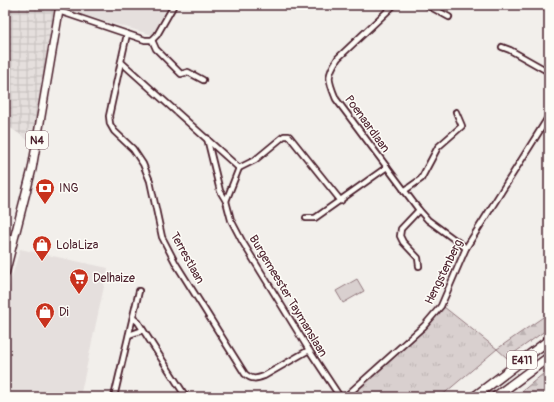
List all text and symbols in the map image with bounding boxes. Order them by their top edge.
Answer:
street label: Poenaardlaan [341,92,393,156]
road number: N4 [26,131,48,149]
bank icon: ING [34,177,56,205]
place label: ING [59,181,78,196]
street label: Terrestlaan [167,230,207,287]
street label: Burgemeester Taymanslaan [246,232,330,360]
shop icon: LolaLiza [31,234,53,262]
street label: Hengstenberg [422,237,466,307]
place label: LolaLiza [56,238,99,253]
supermarket icon: Delhaize [68,267,90,295]
place label: Delhaize [93,271,135,286]
shop icon: Di [34,301,56,329]
place label: Di [59,305,69,320]
road number: E411 [507,351,537,369]

